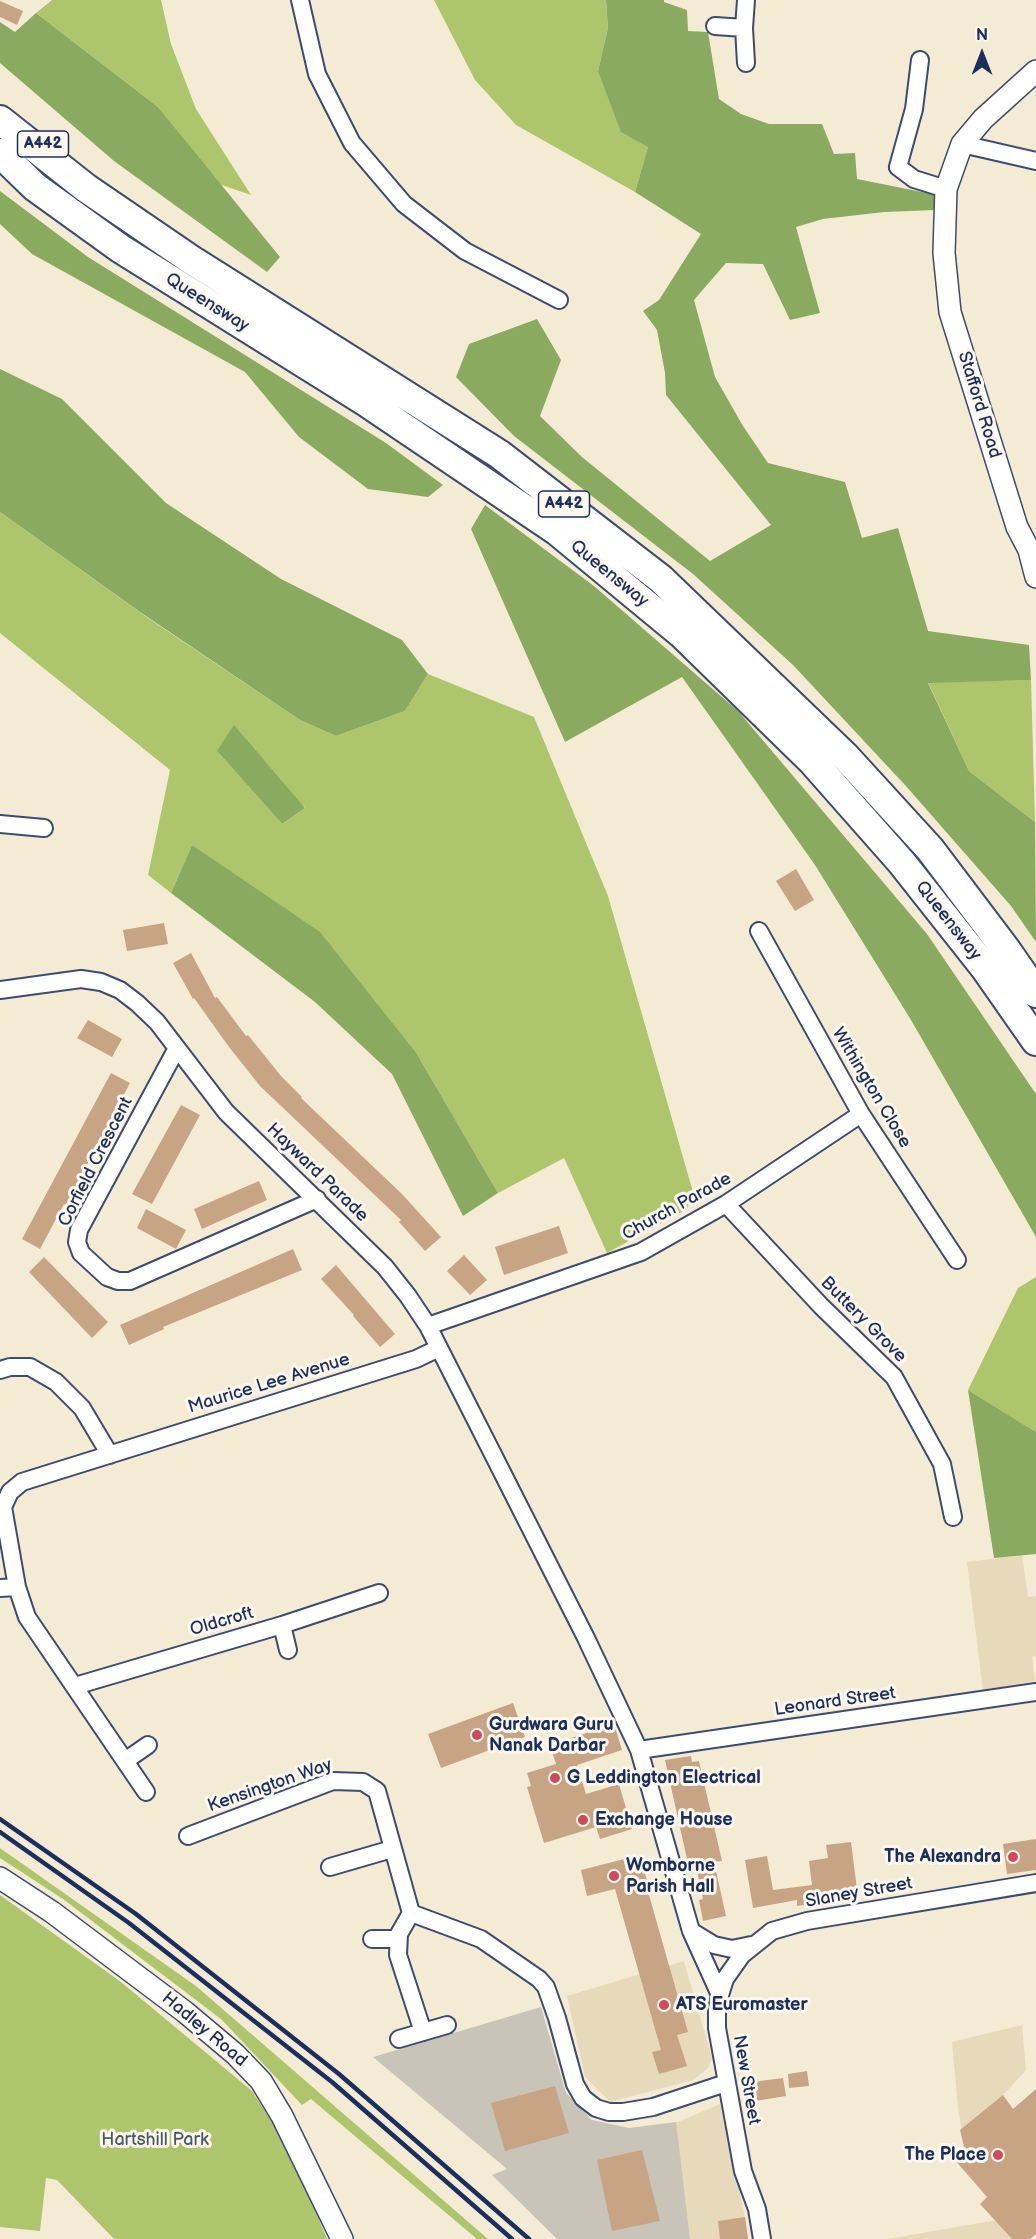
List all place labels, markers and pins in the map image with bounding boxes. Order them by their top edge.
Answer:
place label: Gurdwara Guru Nanak Darbar [489,1714,613,1756]
marker: Gurdwara Guru Nanak Darbar [470,1728,484,1742]
place label: G Leddington Electrical [567,1767,761,1789]
marker: G Leddington Electrical [548,1771,562,1785]
place label: Exchange House [595,1809,733,1831]
marker: Exchange House [576,1813,590,1827]
place label: The Alexandra [884,1846,1001,1868]
marker: The Alexandra [1006,1850,1020,1864]
place label: Womborne Parish Hall [626,1855,715,1898]
marker: Womborne Parish Hall [607,1869,621,1883]
place label: ATS Euromaster [676,1994,808,2016]
marker: ATS Euromaster [657,1998,671,2012]
place label: The Place [904,2144,986,2166]
marker: The Place [991,2148,1005,2162]

